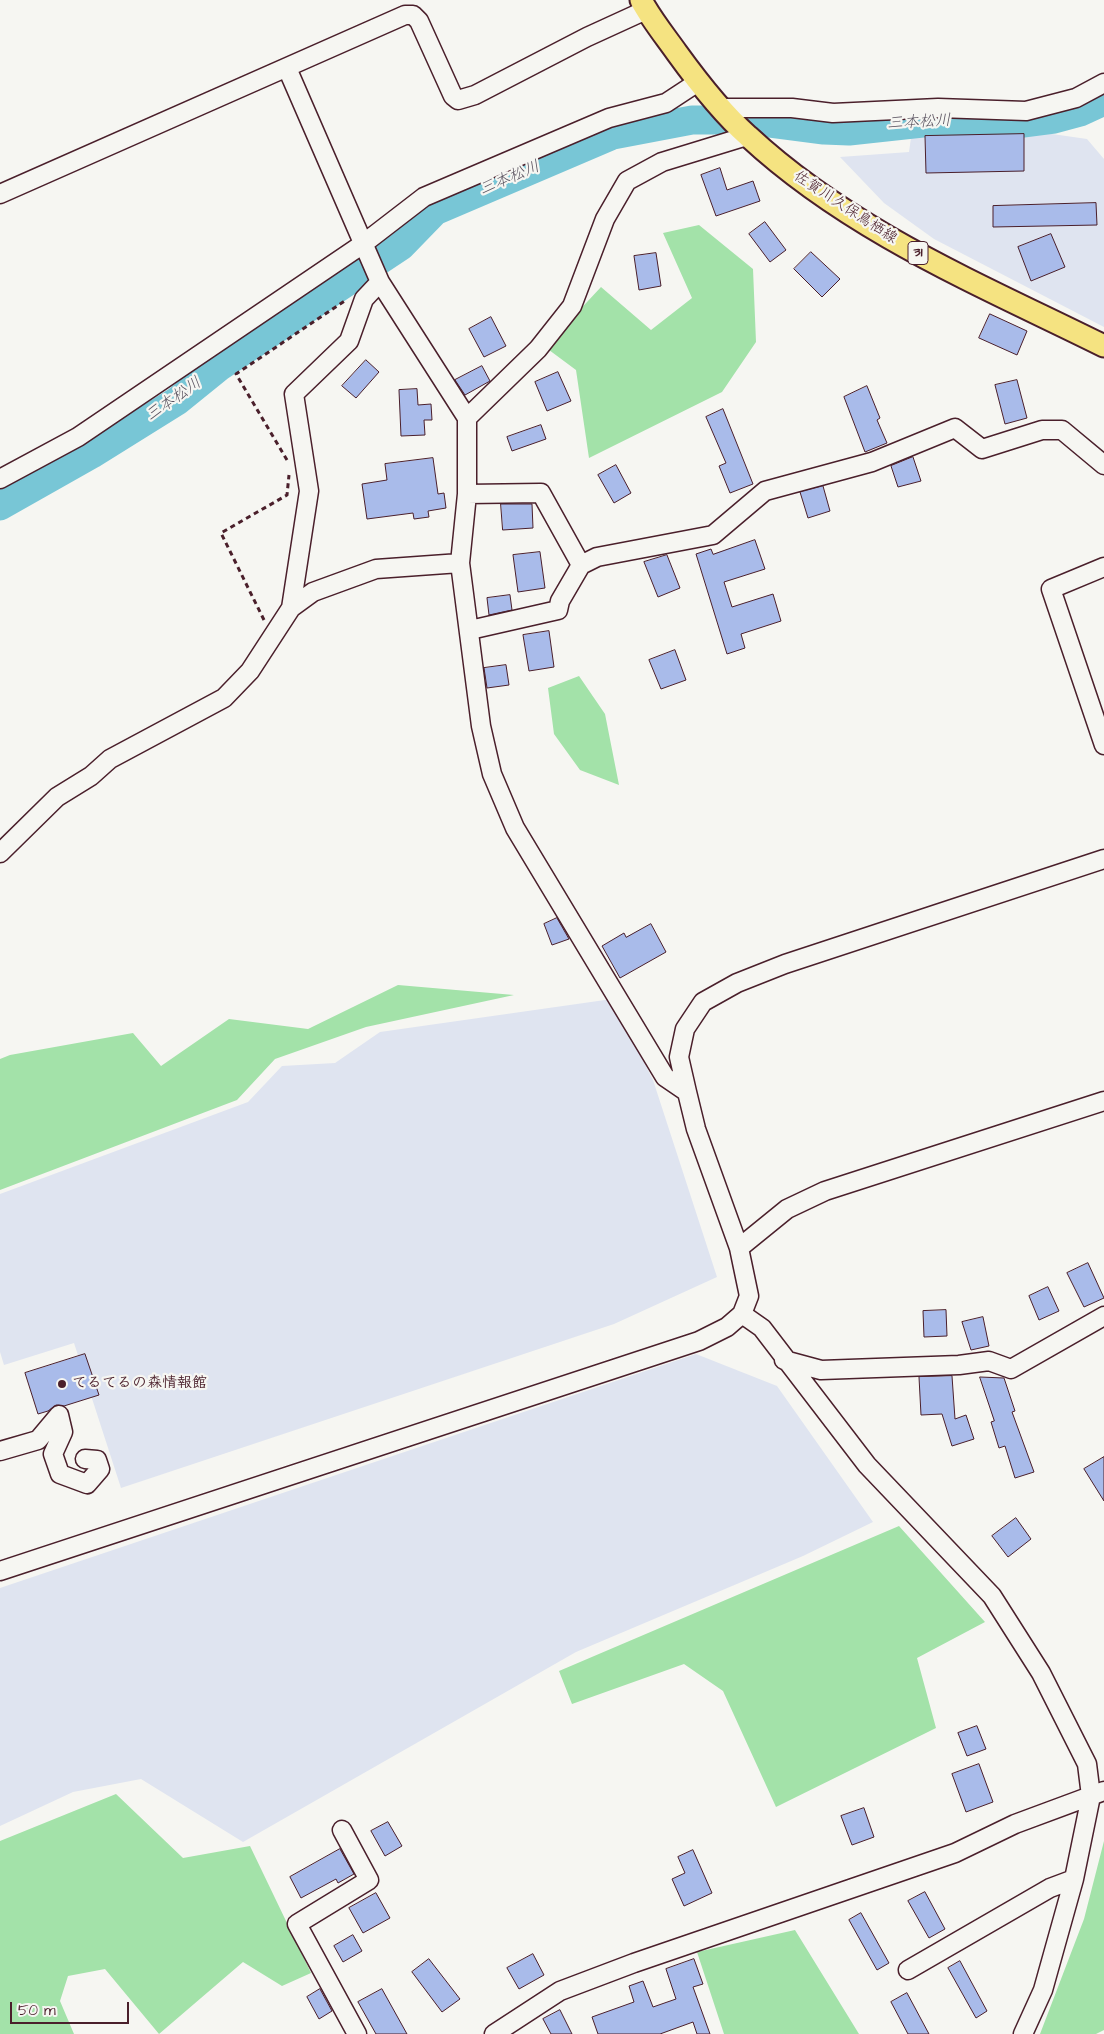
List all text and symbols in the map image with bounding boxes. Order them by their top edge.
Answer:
water label: 三本松川 [887,112,951,134]
water label: 三本松川 [477,158,543,200]
street label: 佐賀川久保鳥栖線 [790,168,900,248]
road number: 31 [908,242,928,264]
water label: 三本松川 [142,374,206,426]
place label: てるてるの森情報館 [72,1375,207,1393]
marker: てるてるの森情報館 [56,1378,68,1390]
scale bar [12,1992,131,2024]
text: 50 m [18,2000,56,2021]

